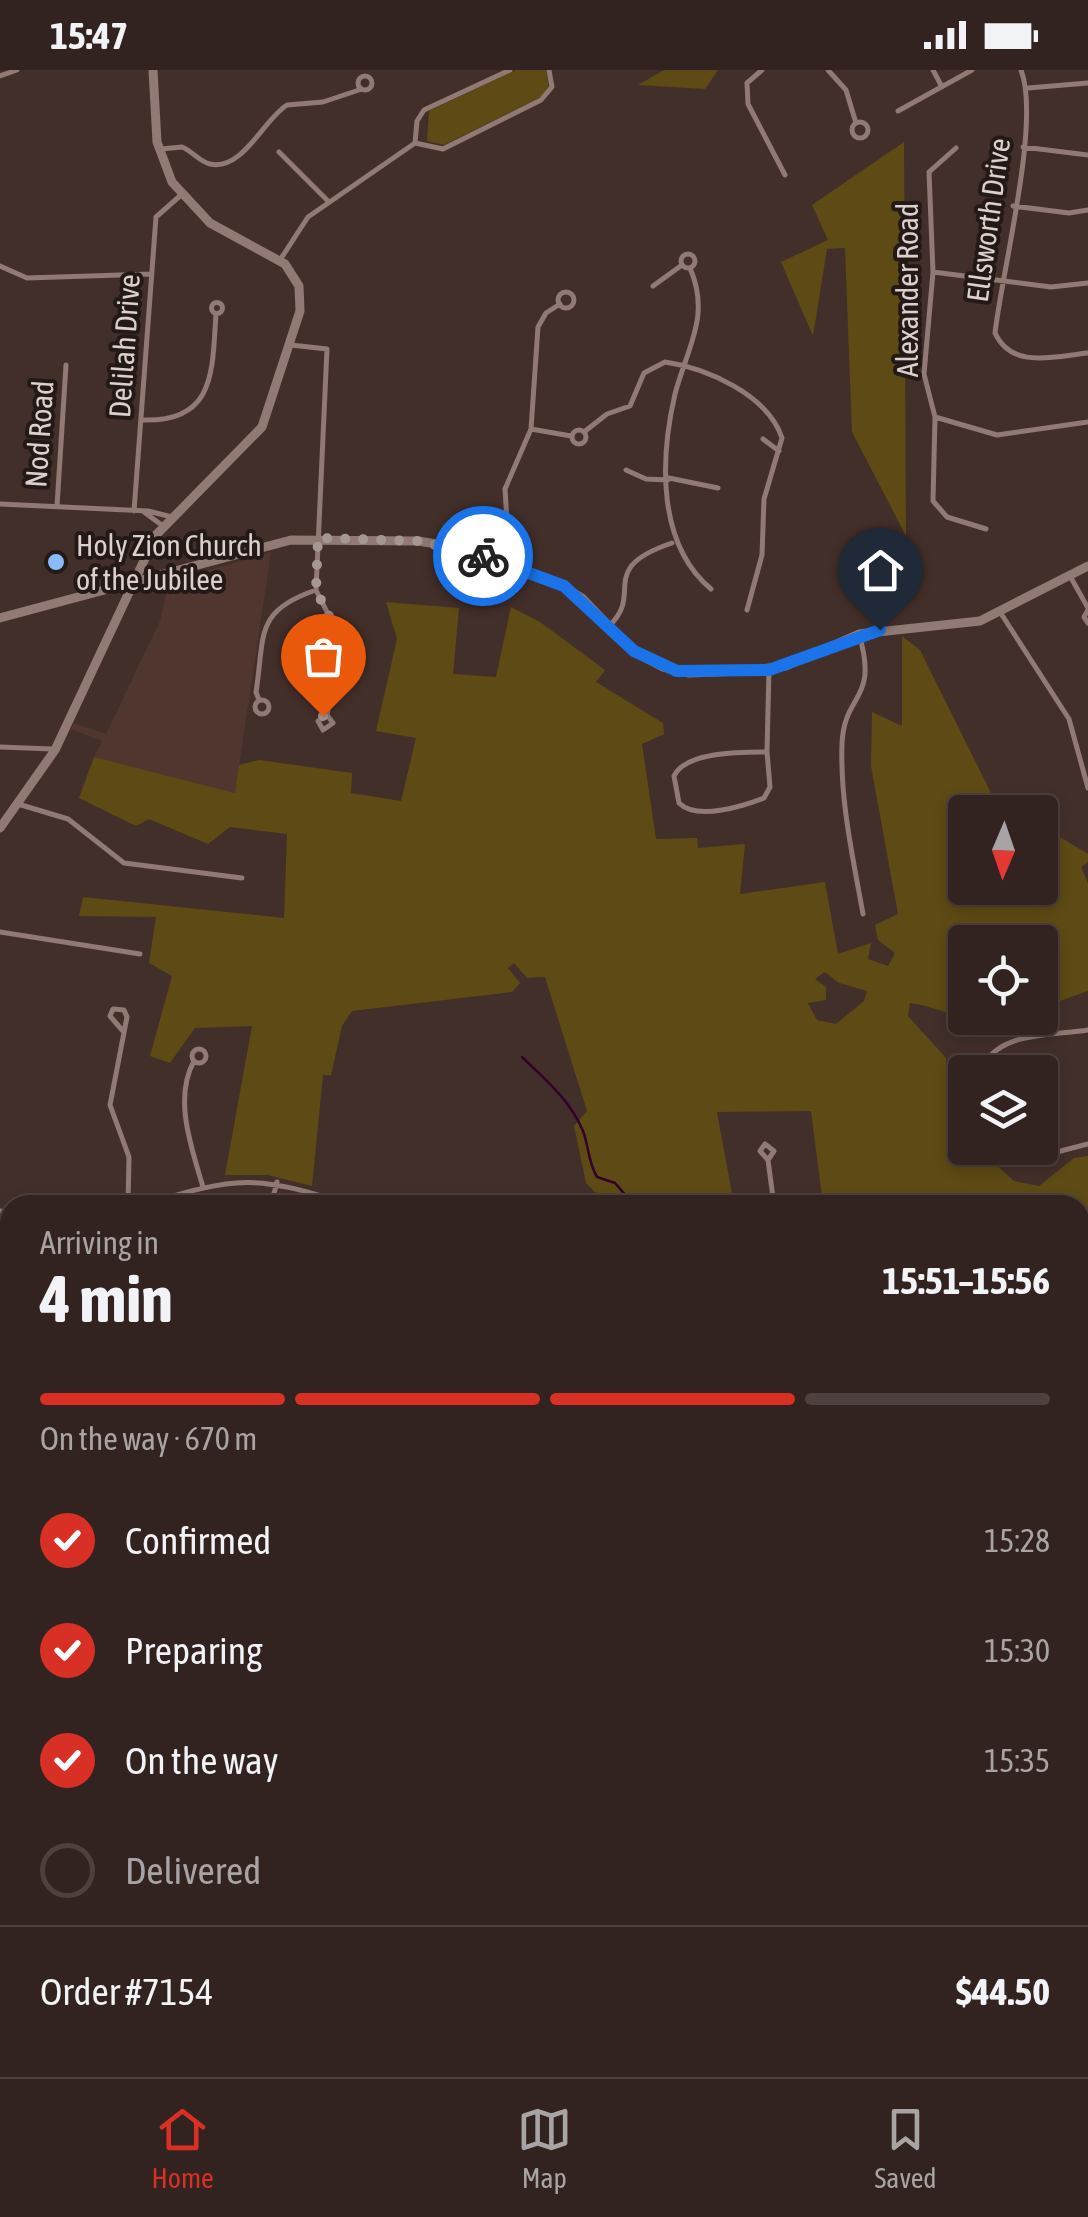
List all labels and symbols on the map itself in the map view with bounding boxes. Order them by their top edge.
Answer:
street label: Ellsworth Drive [960,136,1016,304]
street label: Alexander Road [890,203,924,377]
street label: Delilah Drive [102,273,146,419]
street label: Nod Road [18,379,60,489]
courier [433,506,533,606]
place label: Holy Zion Church of the Jubilee [76,528,262,596]
pin [838,528,923,631]
marker: Holy Zion Church of the Jubilee [45,551,67,573]
pin [281,614,366,717]
north arrow [948,795,1058,905]

